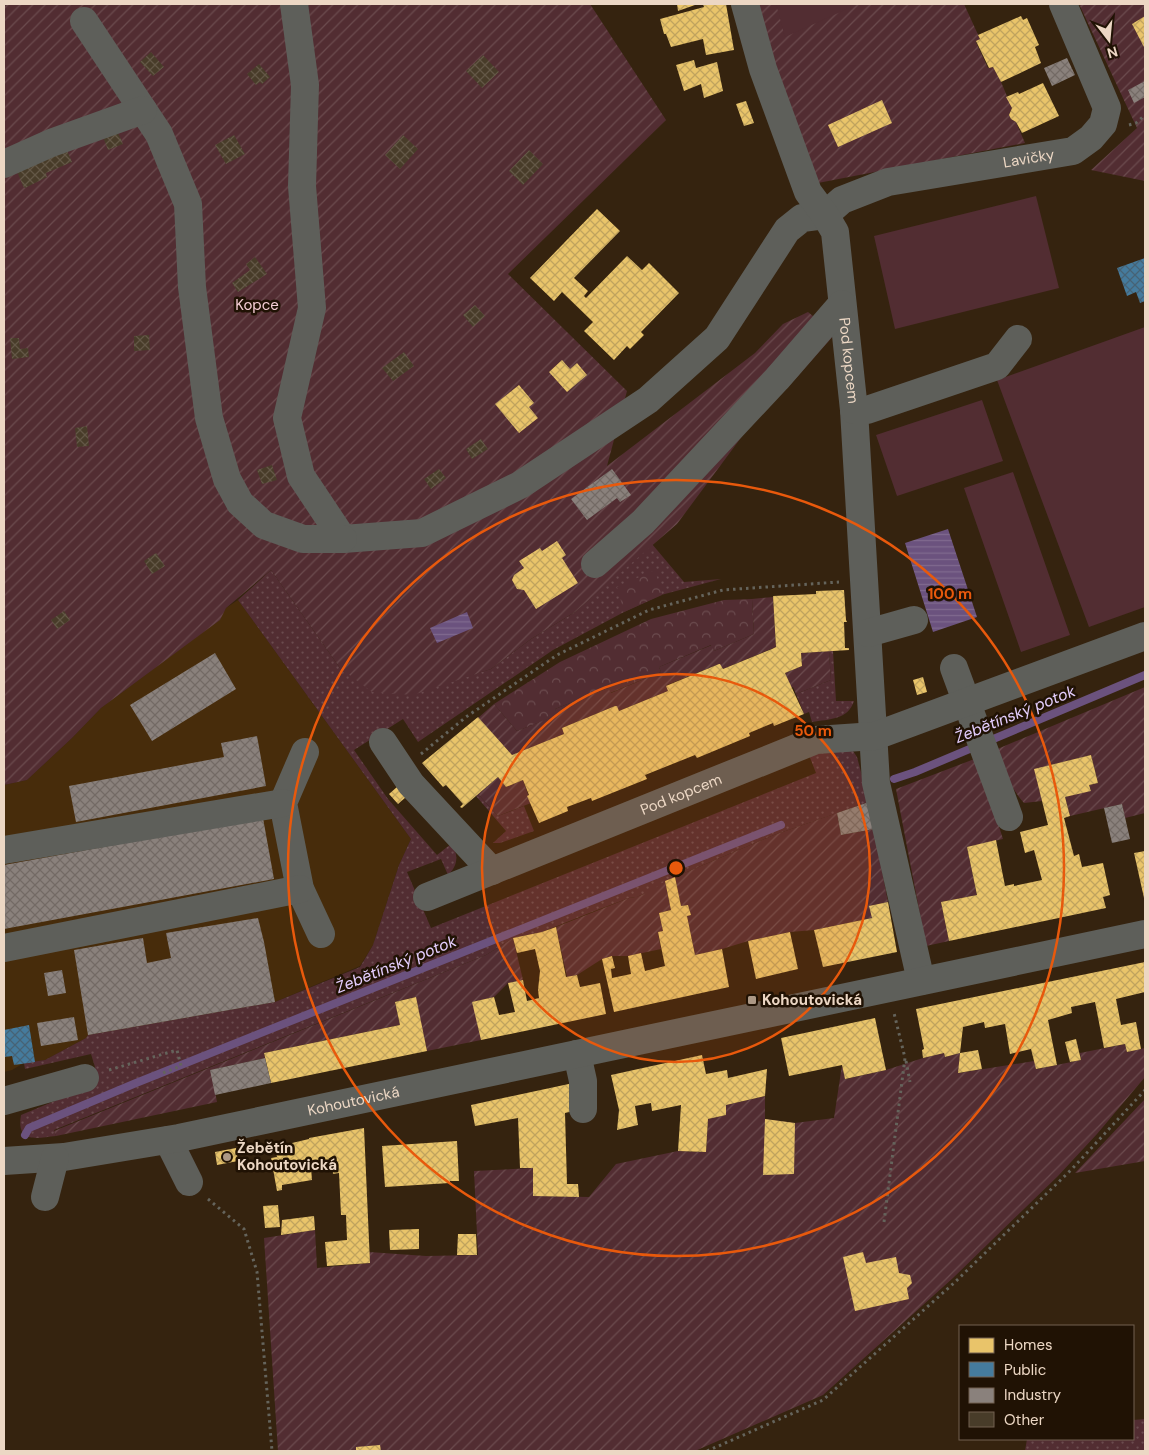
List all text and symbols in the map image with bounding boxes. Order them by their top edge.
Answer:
north arrow [1084,15,1134,65]
text: N [1105,42,1120,63]
street label: Lavičky [1002,144,1057,173]
park label: Kopce [235,295,279,315]
street label: Pod kopcem [834,317,863,405]
text: 100 m [928,584,972,604]
water label: Žebětínský potok [952,680,1079,748]
text: 50 m [794,721,832,741]
street label: Pod kopcem [637,769,725,820]
centre of rings [667,859,685,877]
water label: Žebětínský potok [333,930,460,998]
place label: Kohoutovická [762,990,862,1010]
marker: Kohoutovická [746,994,758,1006]
street label: Kohoutovická [306,1082,401,1121]
place label: Žebětín Kohoutovická [237,1138,337,1175]
marker: Žebětín Kohoutovická [221,1151,233,1163]
legend [959,1325,1134,1440]
text: Homes [1004,1335,1053,1355]
text: Public [1004,1360,1046,1380]
text: Industry [1004,1385,1062,1405]
text: Other [1004,1410,1045,1430]

